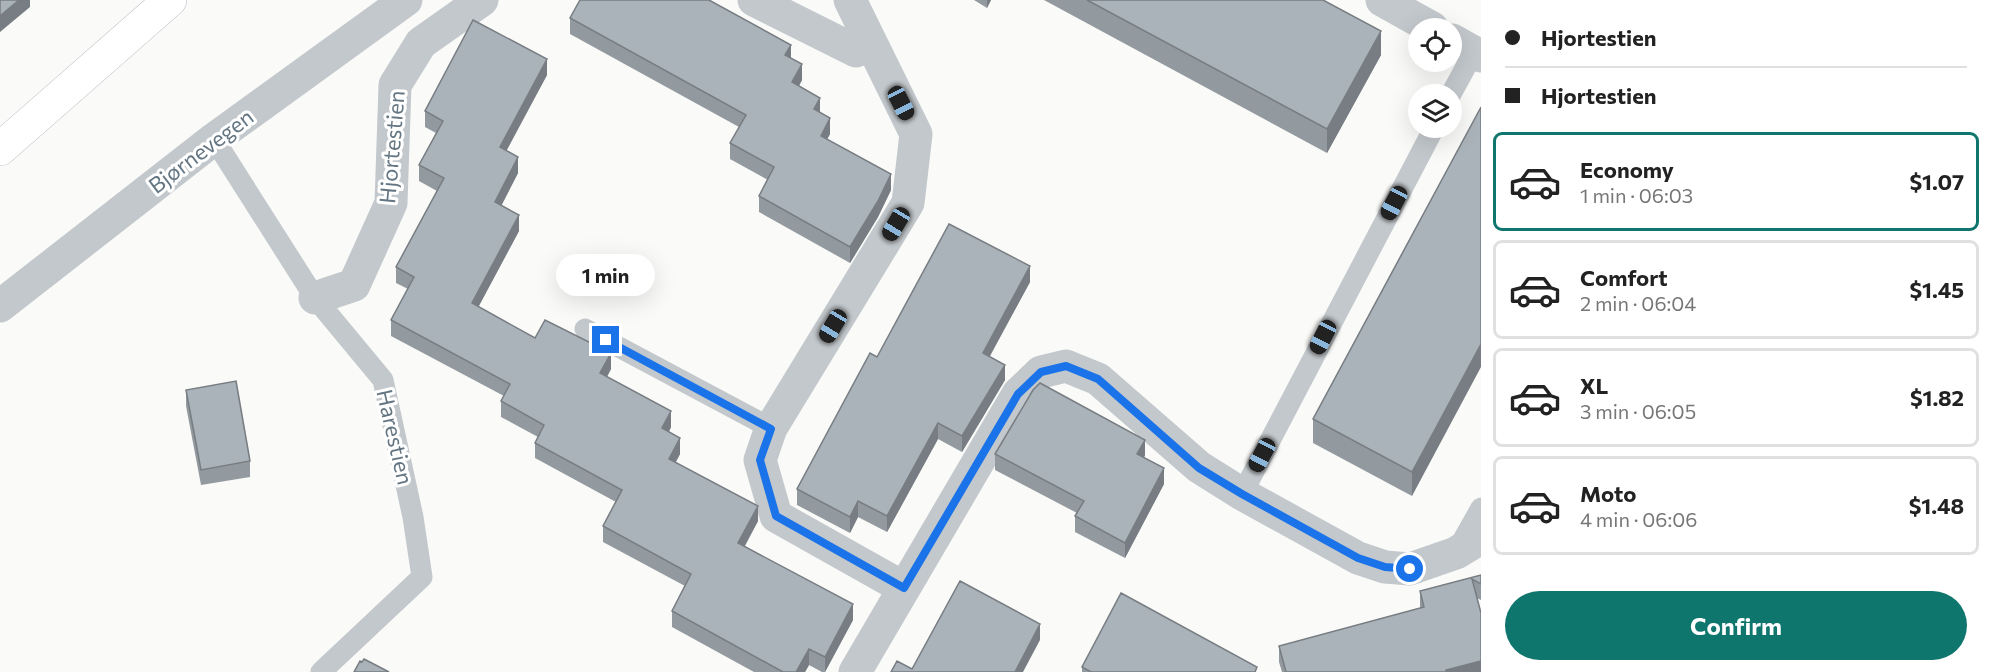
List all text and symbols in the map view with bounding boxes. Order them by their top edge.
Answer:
map controls [1408,18,1462,138]
button: locate [1408,18,1462,72]
text: Hjortestien [1541,24,1656,51]
text: Hjortestien [1541,82,1656,109]
car [885,83,917,123]
button: layers [1408,84,1462,138]
street label: Hjortestien [373,89,410,205]
street label: Bjørnevegen [143,102,258,199]
icon: car [1508,155,1562,209]
text: Economy [1580,156,1674,183]
text: $1.07 [1909,168,1964,195]
car [1378,183,1410,223]
text: 1 min · 06:03 [1580,183,1693,207]
car [879,204,913,244]
callout: 1 min [556,253,656,295]
text: 1 min [582,263,629,287]
icon: car [1508,263,1562,317]
text: Comfort [1580,264,1668,291]
text: $1.45 [1909,276,1964,303]
text: 2 min · 06:04 [1580,291,1696,315]
car [816,306,850,346]
car [1307,317,1339,357]
route end [592,326,619,353]
icon: car [1508,371,1562,425]
text: XL [1580,372,1608,399]
text: $1.82 [1910,384,1964,411]
street label: Harestien [371,387,420,487]
text: 3 min · 06:05 [1580,399,1696,423]
car [1246,435,1278,475]
icon: car [1508,479,1562,533]
text: Moto [1580,480,1636,507]
text: $1.48 [1909,492,1964,519]
text: 4 min · 06:06 [1580,507,1697,531]
route start [1396,555,1423,582]
button: Confirm [1505,591,1967,660]

